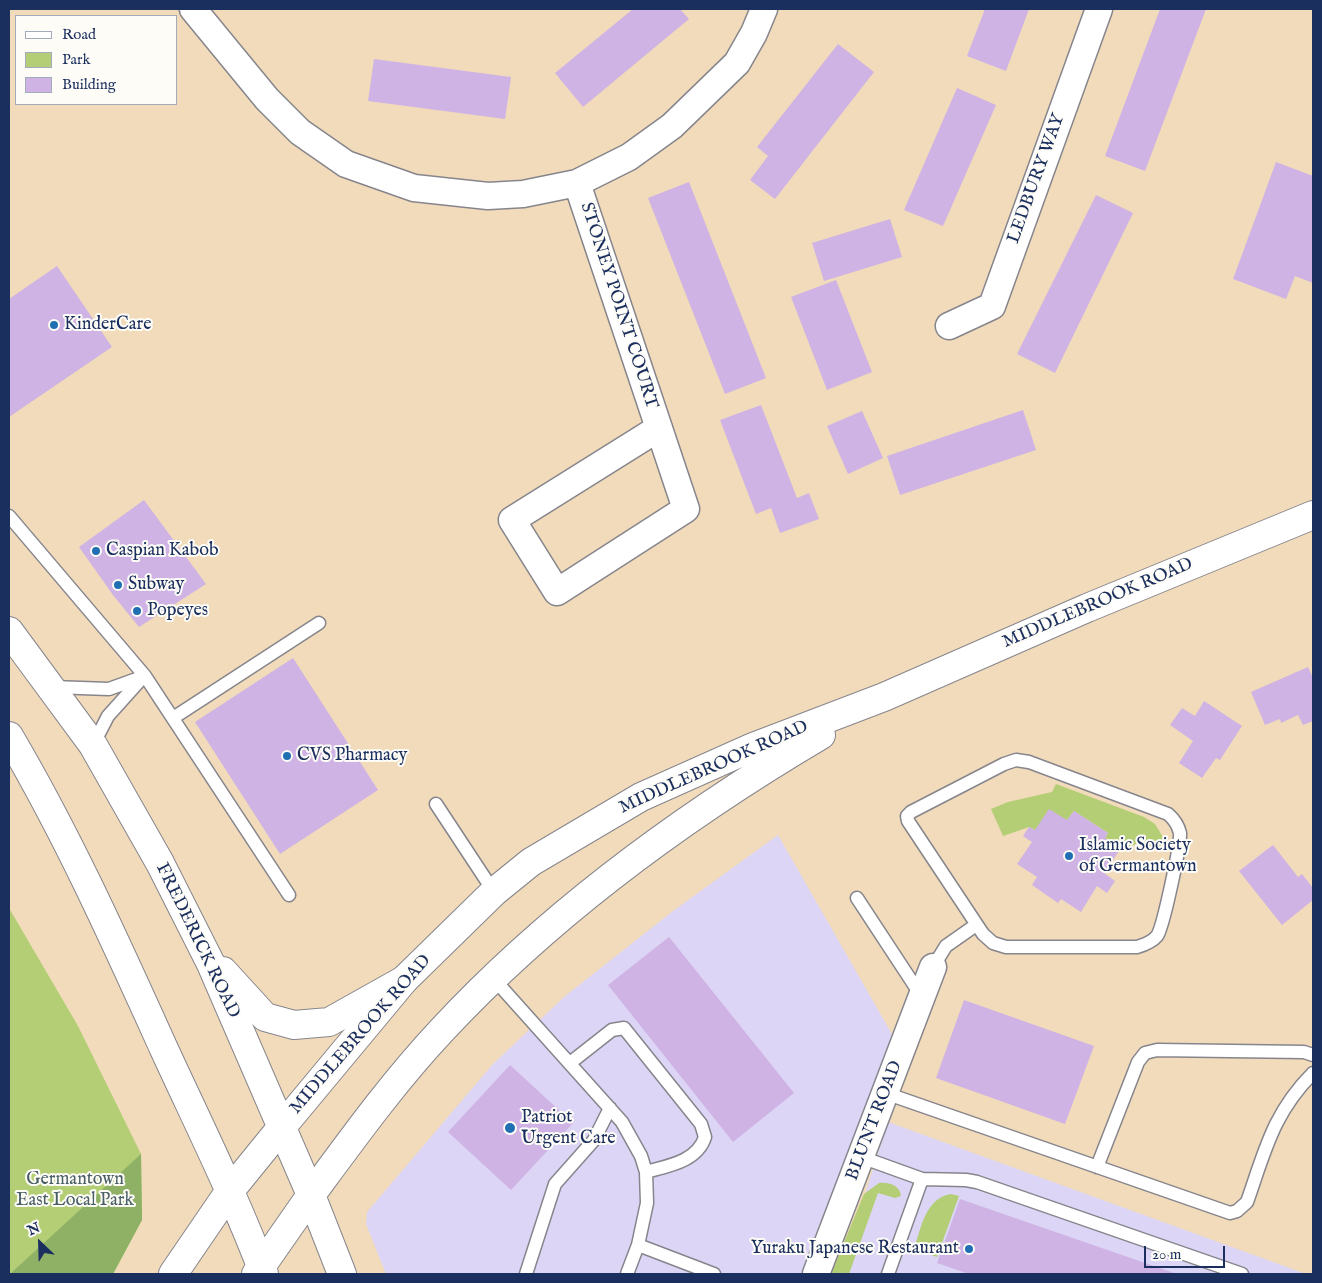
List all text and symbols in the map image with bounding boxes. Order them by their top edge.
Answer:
legend [15,15,178,105]
text: Road [62,25,96,44]
text: Park [62,50,91,69]
text: Building [62,75,116,94]
street label: LEDBURY WAY [1004,111,1070,247]
street label: STONEY POINT COURT [574,200,662,412]
place label: KinderCare [64,314,151,336]
marker: KinderCare [48,319,60,331]
place label: Caspian Kabob [106,540,219,562]
marker: Caspian Kabob [90,545,102,557]
street label: MIDDLEBROOK ROAD [1000,554,1196,654]
place label: Subway [128,574,184,596]
marker: Subway [112,579,124,591]
place label: Popeyes [147,600,208,622]
marker: Popeyes [131,605,143,617]
street label: MIDDLEBROOK ROAD [616,717,812,819]
place label: CVS Pharmacy [297,745,407,767]
marker: CVS Pharmacy [281,750,293,762]
place label: Islamic Society of Germantown [1079,835,1197,878]
marker: Islamic Society of Germantown [1063,850,1075,862]
street label: FREDERICK ROAD [150,860,244,1022]
street label: MIDDLEBROOK ROAD [286,951,436,1119]
street label: BLUNT ROAD [842,1058,908,1184]
place label: Patriot Urgent Care [521,1107,616,1150]
marker: Patriot Urgent Care [503,1121,517,1135]
park label: Germantown East Local Park [16,1169,134,1212]
north arrow [15,1218,65,1268]
text: N [25,1219,43,1240]
scale bar [1147,1236,1228,1268]
place label: Yuraku Japanese Restaurant [751,1238,959,1260]
marker: Yuraku Japanese Restaurant [963,1243,975,1255]
text: 20 m [1152,1245,1181,1264]

